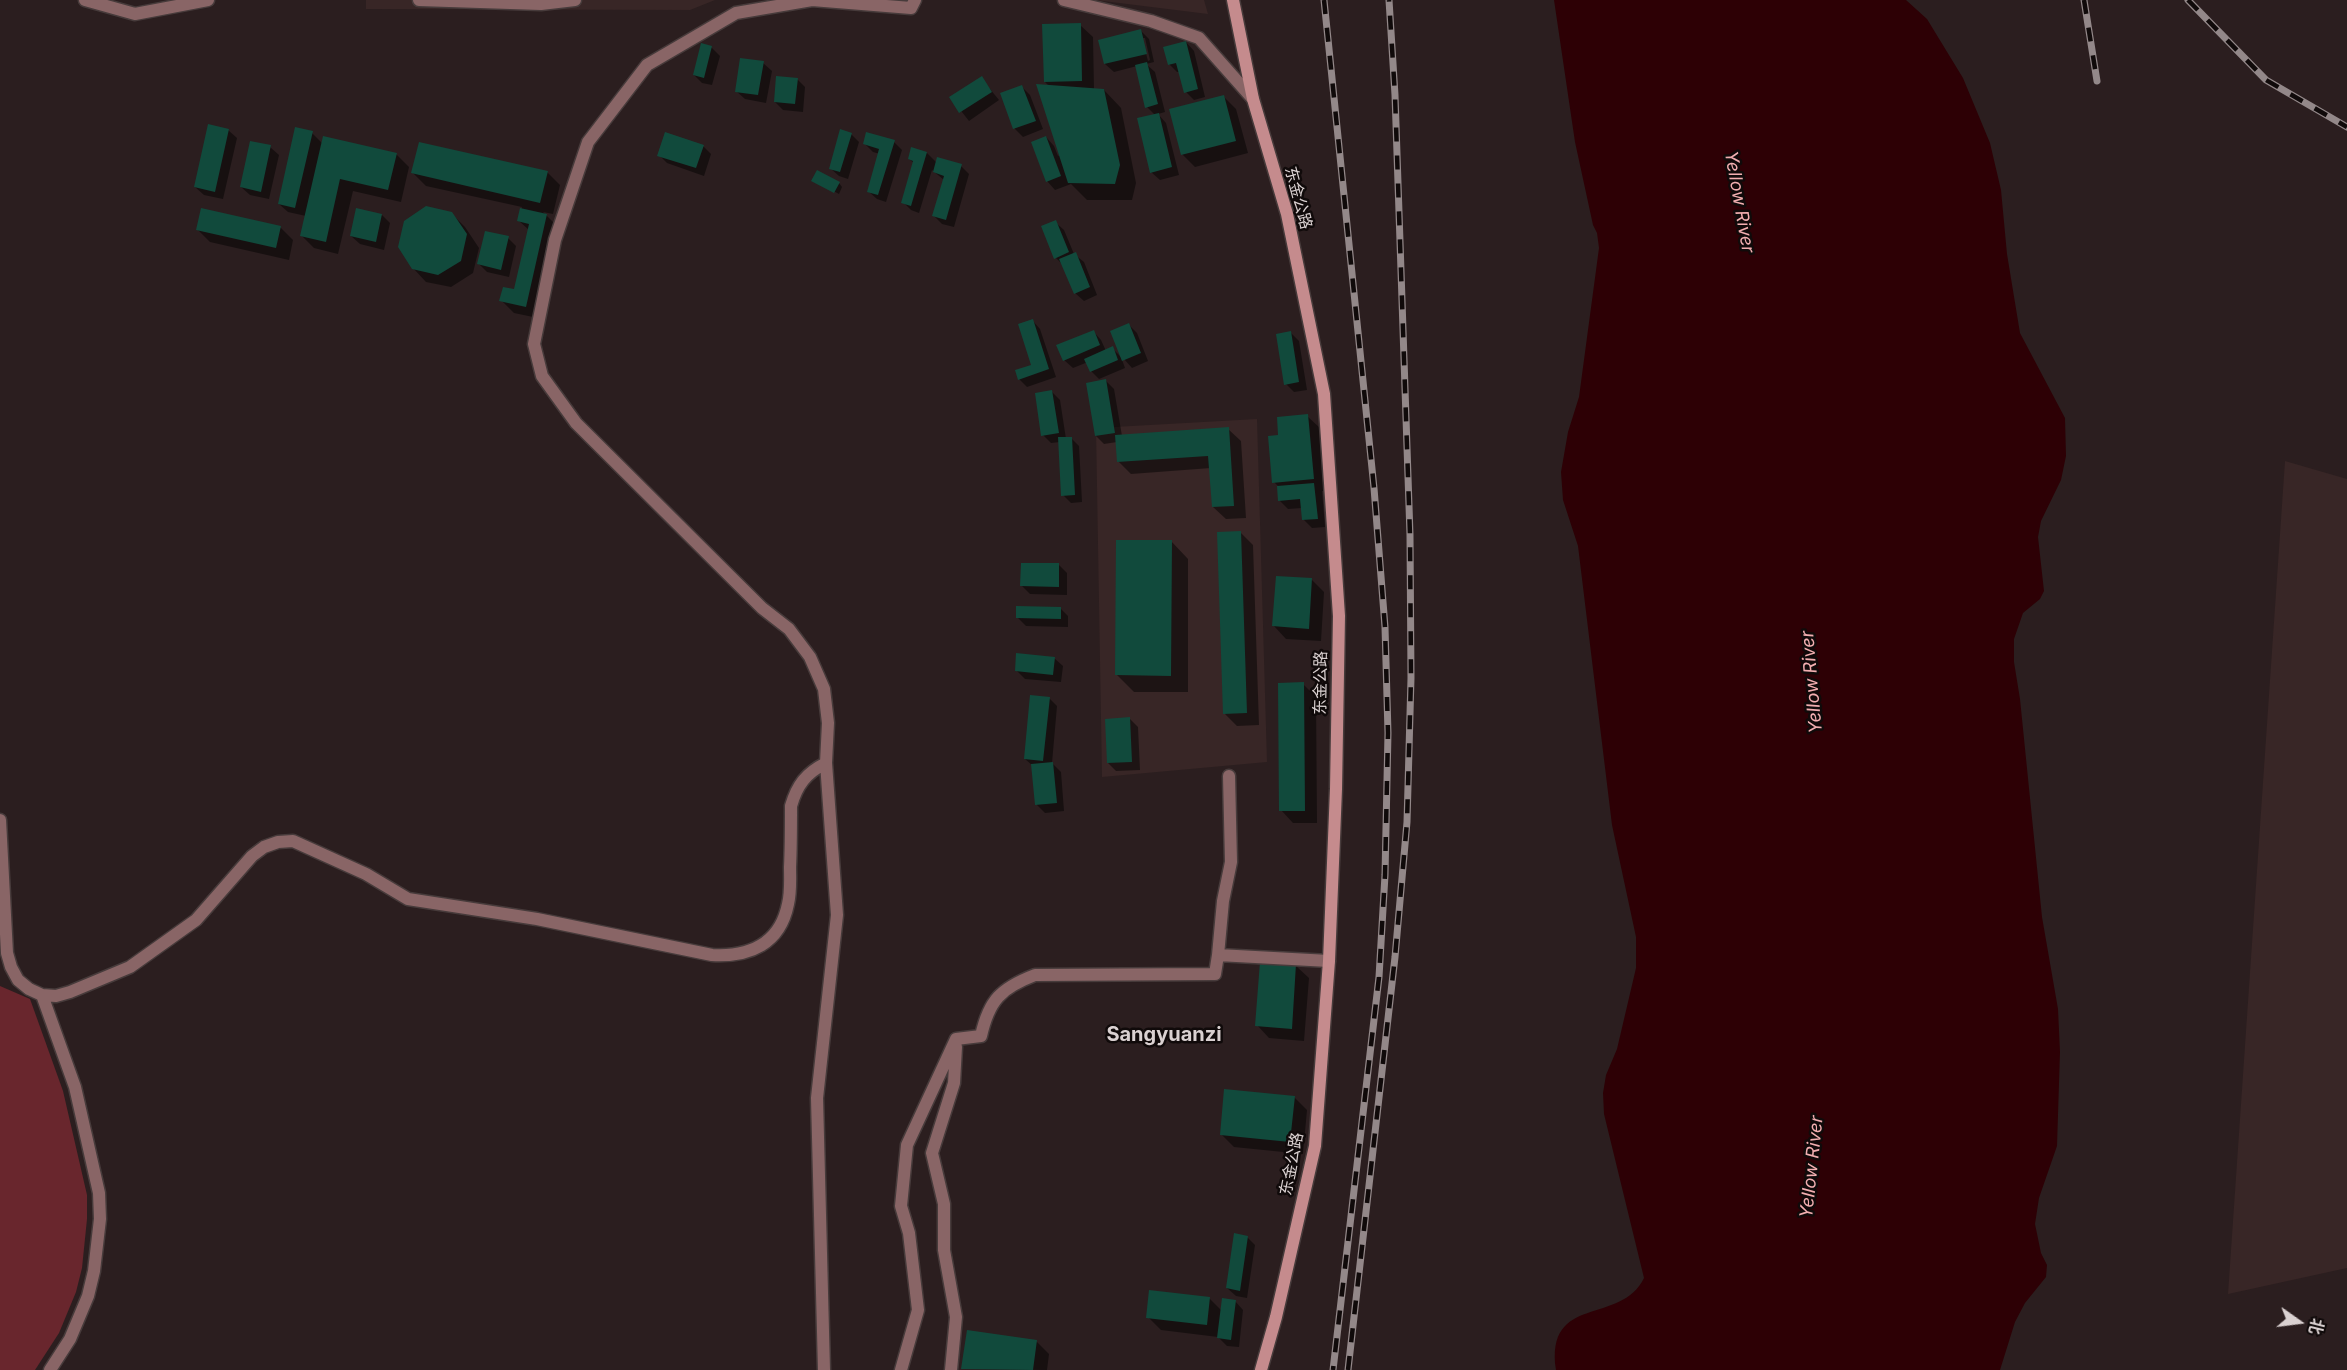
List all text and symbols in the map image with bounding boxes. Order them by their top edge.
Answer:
water label: Yellow River [1719,149,1759,255]
street label: 东金公路 [1280,165,1316,231]
water label: Yellow River [1797,630,1827,734]
street label: 东金公路 [1311,651,1331,715]
district label: Sangyuanzi [1106,1023,1222,1047]
water label: Yellow River [1796,1115,1828,1219]
street label: 东金公路 [1276,1131,1308,1197]
north arrow [2269,1292,2329,1352]
text: 北 [2305,1316,2328,1337]

